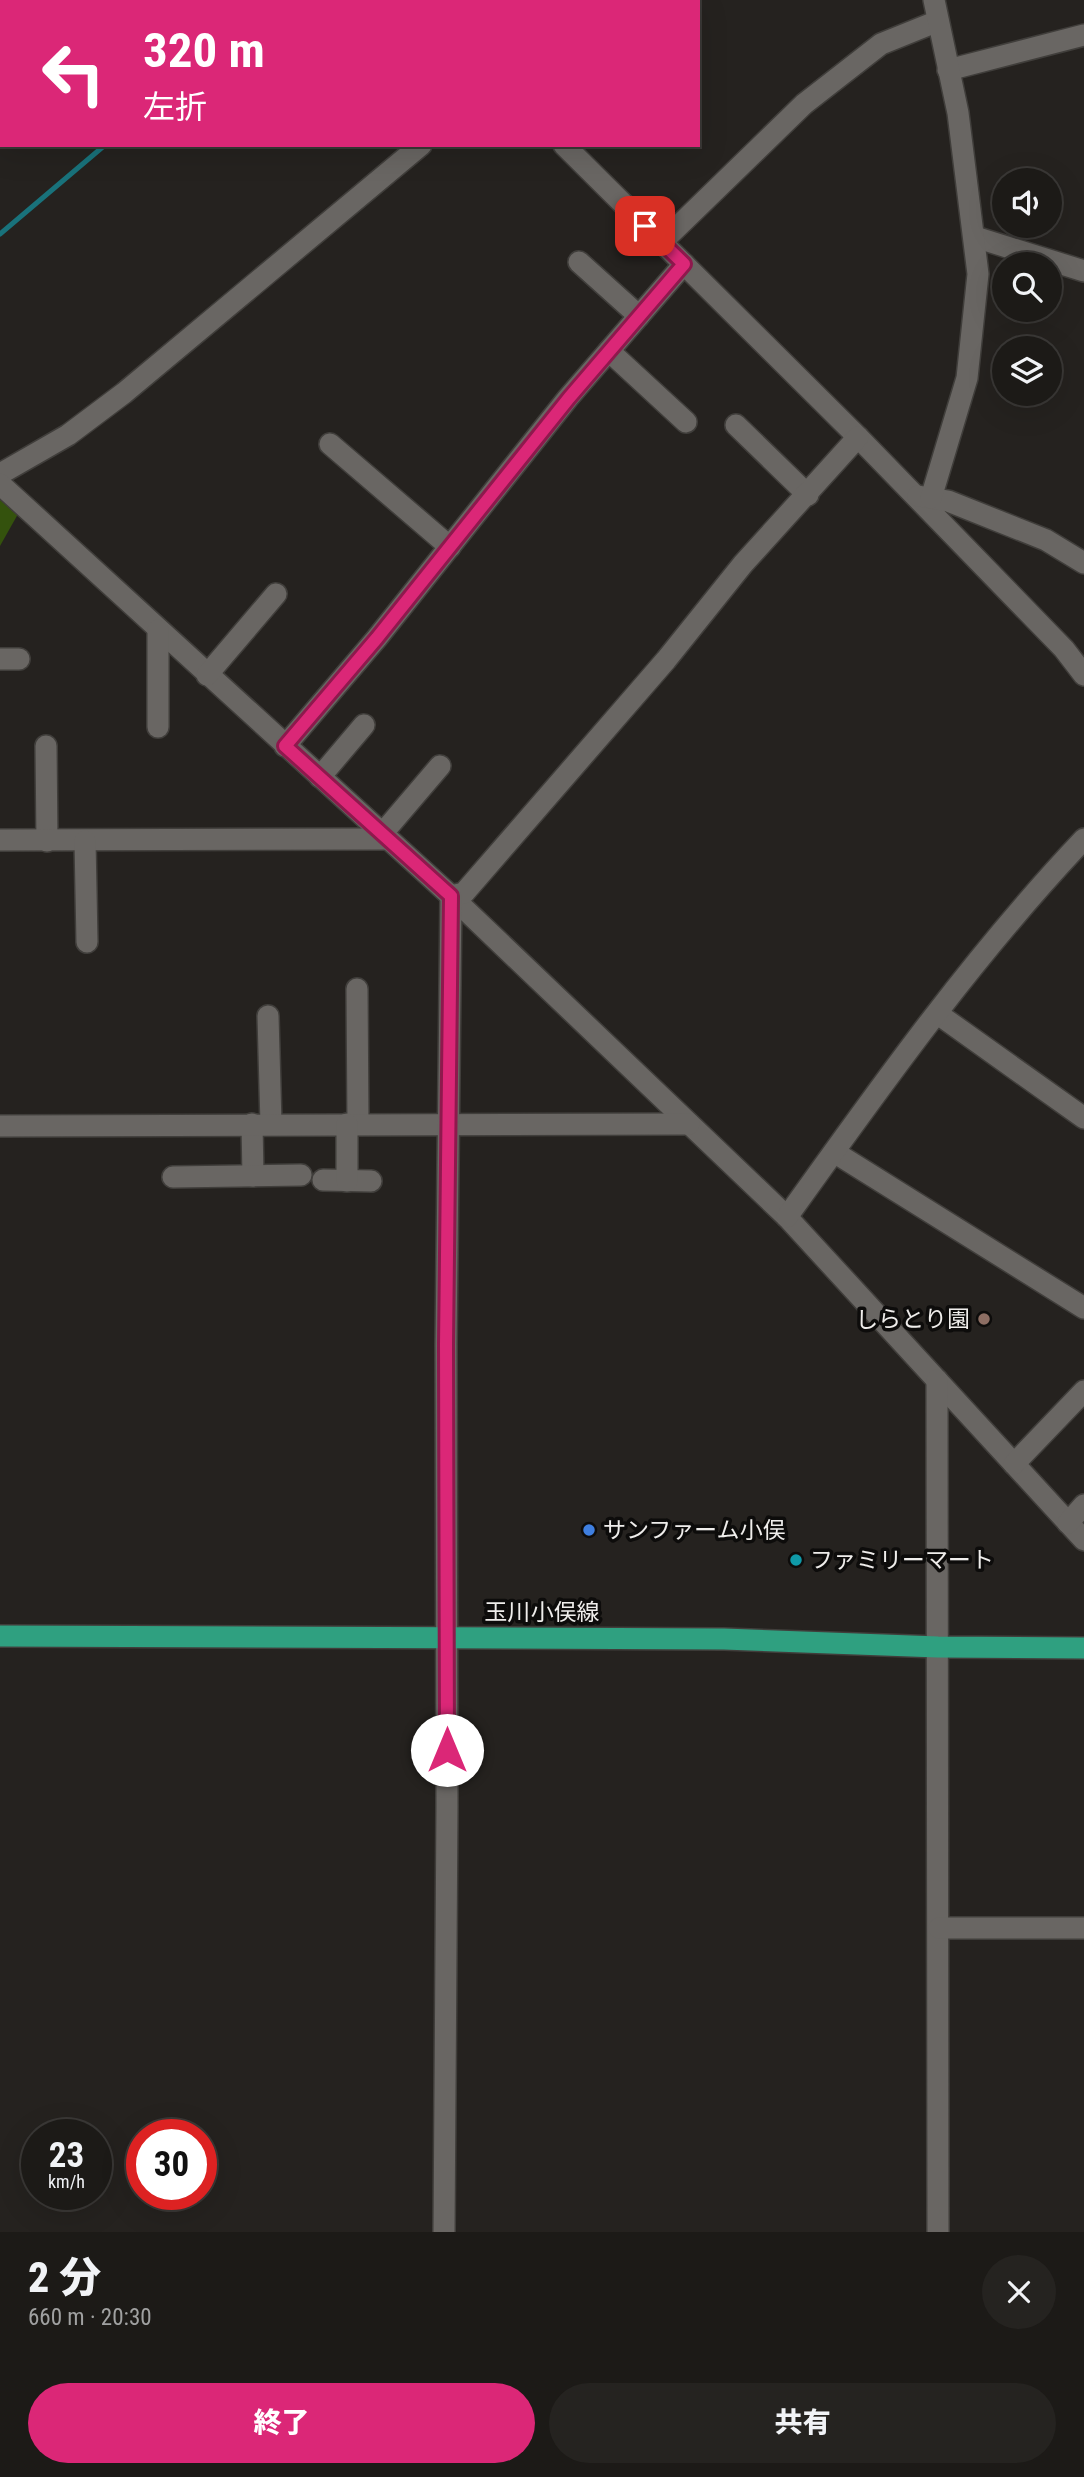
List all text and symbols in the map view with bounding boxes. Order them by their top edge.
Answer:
text: 320 m [143,22,265,79]
icon: left [28,28,119,119]
text: 左折 [143,88,207,126]
map controls [992,168,1062,406]
button: sound [992,168,1062,238]
pin [615,196,675,256]
icon: arrive [626,207,664,245]
button: search [992,252,1062,322]
button: layers [992,336,1062,406]
place label: しらとり園 [855,1306,970,1333]
marker: しらとり園 [976,1311,992,1327]
place label: サンファーム小俣 [603,1517,786,1544]
marker: サンファーム小俣 [581,1522,597,1538]
place label: ファミリーマート [810,1547,994,1574]
marker: ファミリーマート [788,1552,804,1568]
street label: 玉川小俣線 [485,1599,600,1626]
position arrow [410,1713,484,1787]
speed limit sign: 30 [126,2119,217,2210]
text: 23 [49,2135,84,2176]
text: km/h [48,2171,85,2192]
text: 2 分 [28,2253,101,2302]
button: close [982,2255,1056,2329]
text: 660 m · 20:30 [28,2304,152,2331]
button: 終了 [28,2383,535,2463]
button: 共有 [549,2383,1056,2463]

